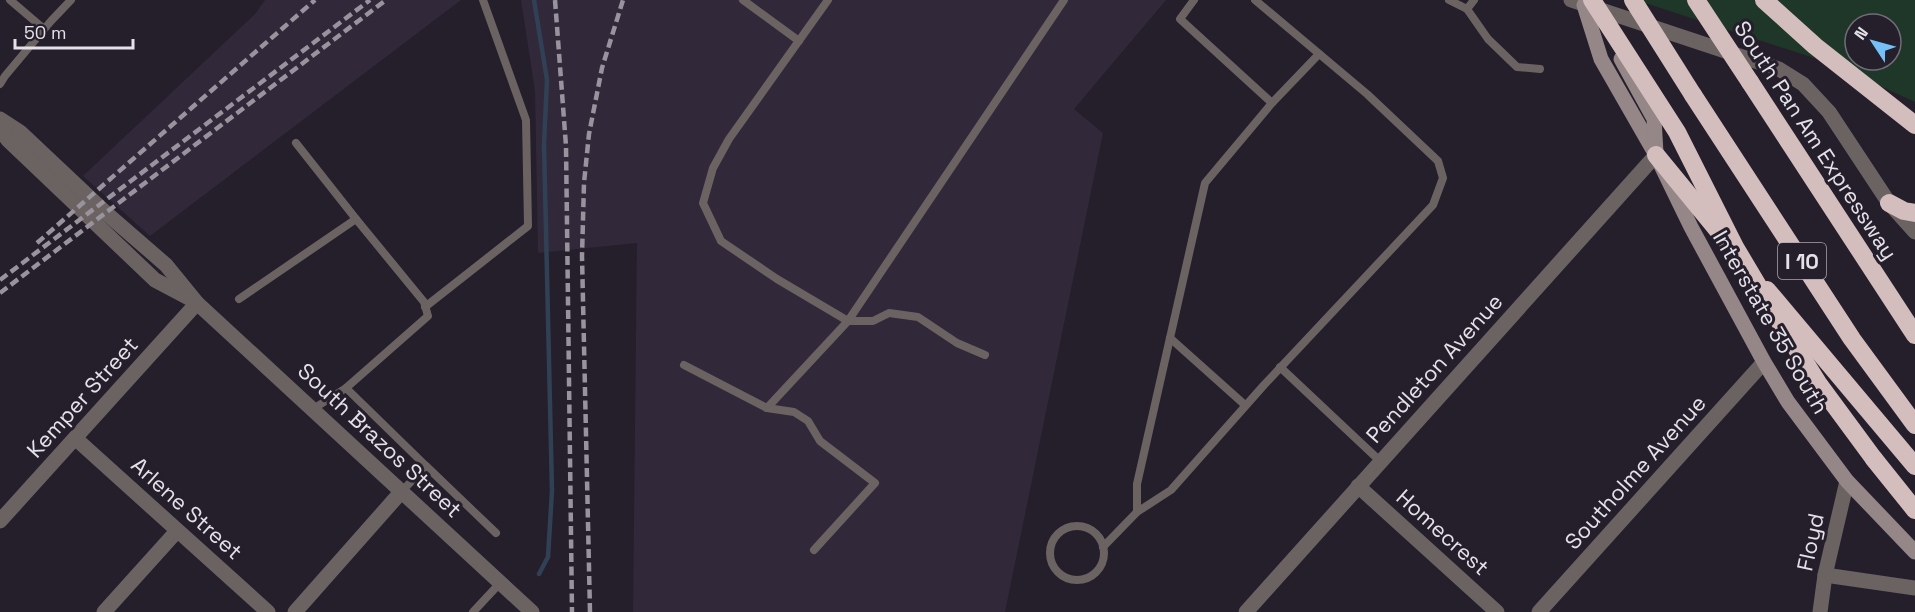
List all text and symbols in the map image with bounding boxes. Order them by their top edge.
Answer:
scale bar [15,12,134,50]
north arrow [1843,12,1903,72]
street label: South Pan Am Expressway [1728,15,1904,265]
text: 50 m [24,21,66,44]
text: N [1850,23,1873,44]
street label: Interstate 35 South [1707,225,1835,419]
road number: I 10 [1778,243,1826,279]
street label: Pendleton Avenue [1360,288,1508,448]
street label: Kemper Street [20,331,144,463]
street label: South Brazos Street [292,357,468,523]
street label: Southolme Avenue [1558,389,1712,555]
street label: Arlene Street [126,451,248,565]
street label: Homecrest [1391,483,1495,581]
street label: Floyd [1790,510,1830,574]

